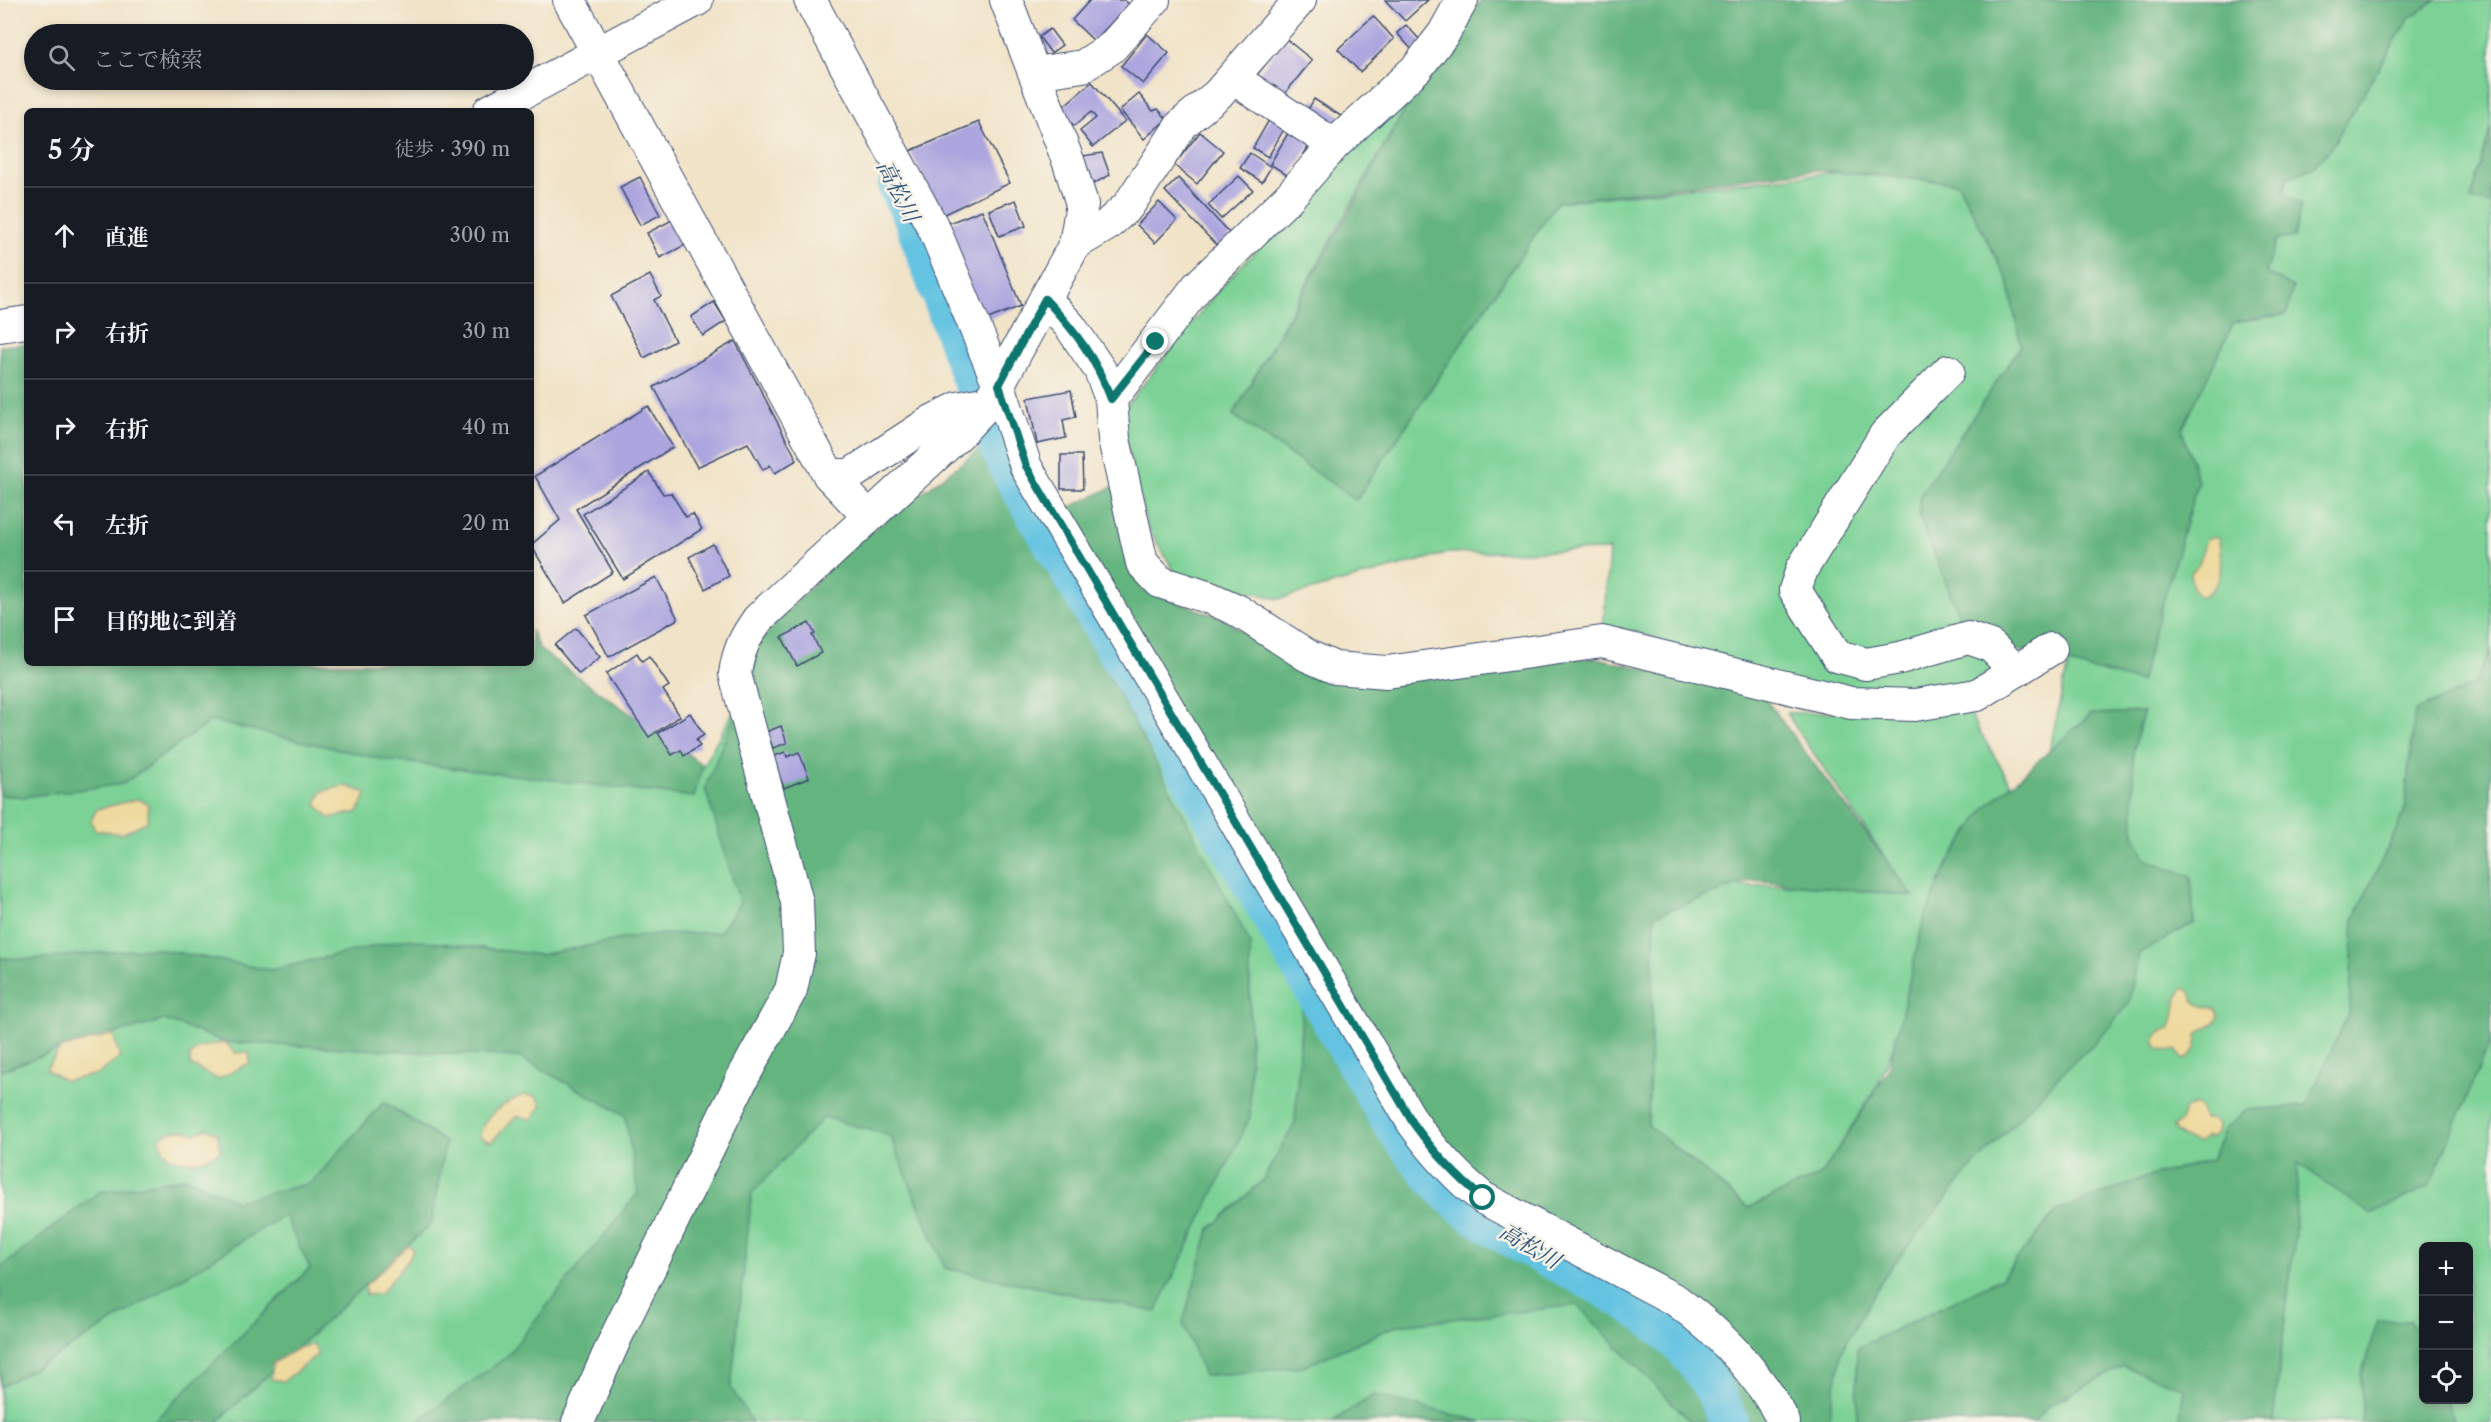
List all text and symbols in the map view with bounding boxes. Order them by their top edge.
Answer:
search box [24,24,534,90]
icon: search [45,41,78,74]
text: ここで検索 [93,46,203,73]
text: 5 分 [48,134,95,166]
text: 徒歩 · 390 m [394,137,510,161]
water label: 高松川 [871,155,926,228]
icon: ahead [48,219,81,252]
text: 300 m [450,223,510,247]
text: 直進 [105,224,149,251]
icon: right [48,315,81,348]
text: 30 m [462,319,510,343]
text: 右折 [105,320,149,347]
route end [1142,328,1168,354]
icon: right [48,411,81,444]
text: 40 m [462,415,510,439]
text: 右折 [105,416,149,443]
icon: left [48,507,81,540]
text: 20 m [462,511,510,535]
text: 左折 [105,512,149,539]
icon: arrive [48,603,81,636]
text: 目的地に到着 [105,608,237,635]
route start [1469,1184,1495,1210]
water label: 高松川 [1495,1217,1567,1276]
map controls [2419,1242,2473,1404]
button: + [2419,1242,2473,1296]
button: − [2419,1296,2473,1350]
button: locate [2419,1350,2473,1404]

